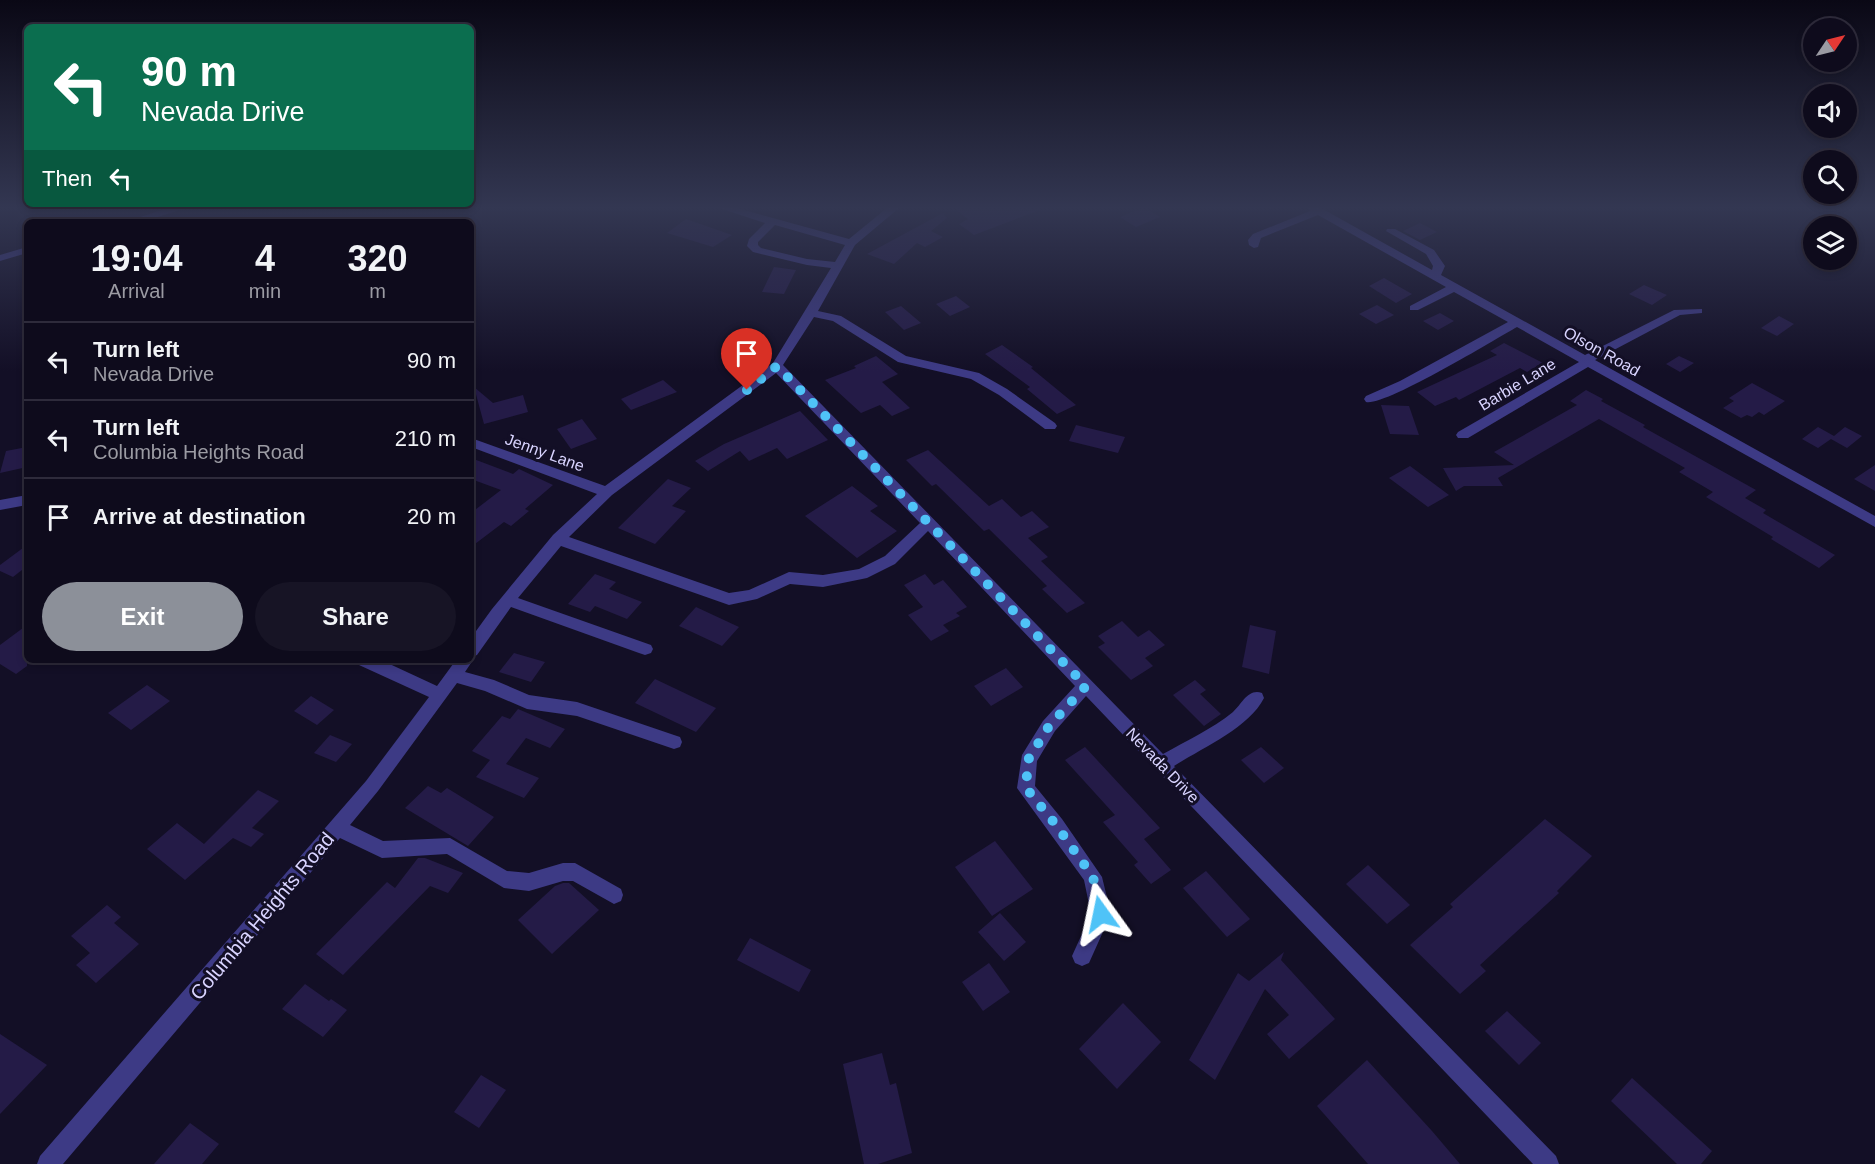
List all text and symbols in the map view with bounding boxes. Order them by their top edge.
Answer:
north arrow [1803,18,1857,72]
map controls [1803,18,1857,270]
icon: left [42,48,120,126]
text: 90 m [141,48,237,95]
button: sound [1803,84,1857,138]
text: Nevada Drive [141,97,305,127]
button: search [1803,150,1857,204]
icon: left [104,162,137,195]
text: Then [42,166,92,191]
button: layers [1803,216,1857,270]
text: 19:04 [90,238,182,279]
text: 4 [255,238,275,279]
text: 320 [347,238,408,279]
text: Arrival [108,280,165,302]
text: min [249,280,281,302]
text: m [369,280,386,302]
street label: Olson Road [1561,324,1643,379]
pin [721,328,772,390]
text: Turn left [93,337,179,362]
icon: arrive [730,337,763,370]
icon: left [42,345,75,378]
text: 90 m [407,348,456,373]
street label: Barbie Lane [1476,355,1559,414]
text: Nevada Drive [93,363,214,385]
text: Turn left [93,415,179,440]
icon: left [42,423,75,456]
text: 210 m [395,426,456,451]
street label: Jenny Lane [503,430,587,475]
text: Columbia Heights Road [93,441,304,463]
icon: arrive [42,501,75,534]
text: Arrive at destination [93,504,306,529]
text: 20 m [407,504,456,529]
button: Exit [42,582,243,651]
button: Share [255,582,456,651]
street label: Nevada Drive [1123,725,1202,806]
street label: Columbia Heights Road [186,828,338,1004]
position arrow [1069,882,1133,946]

